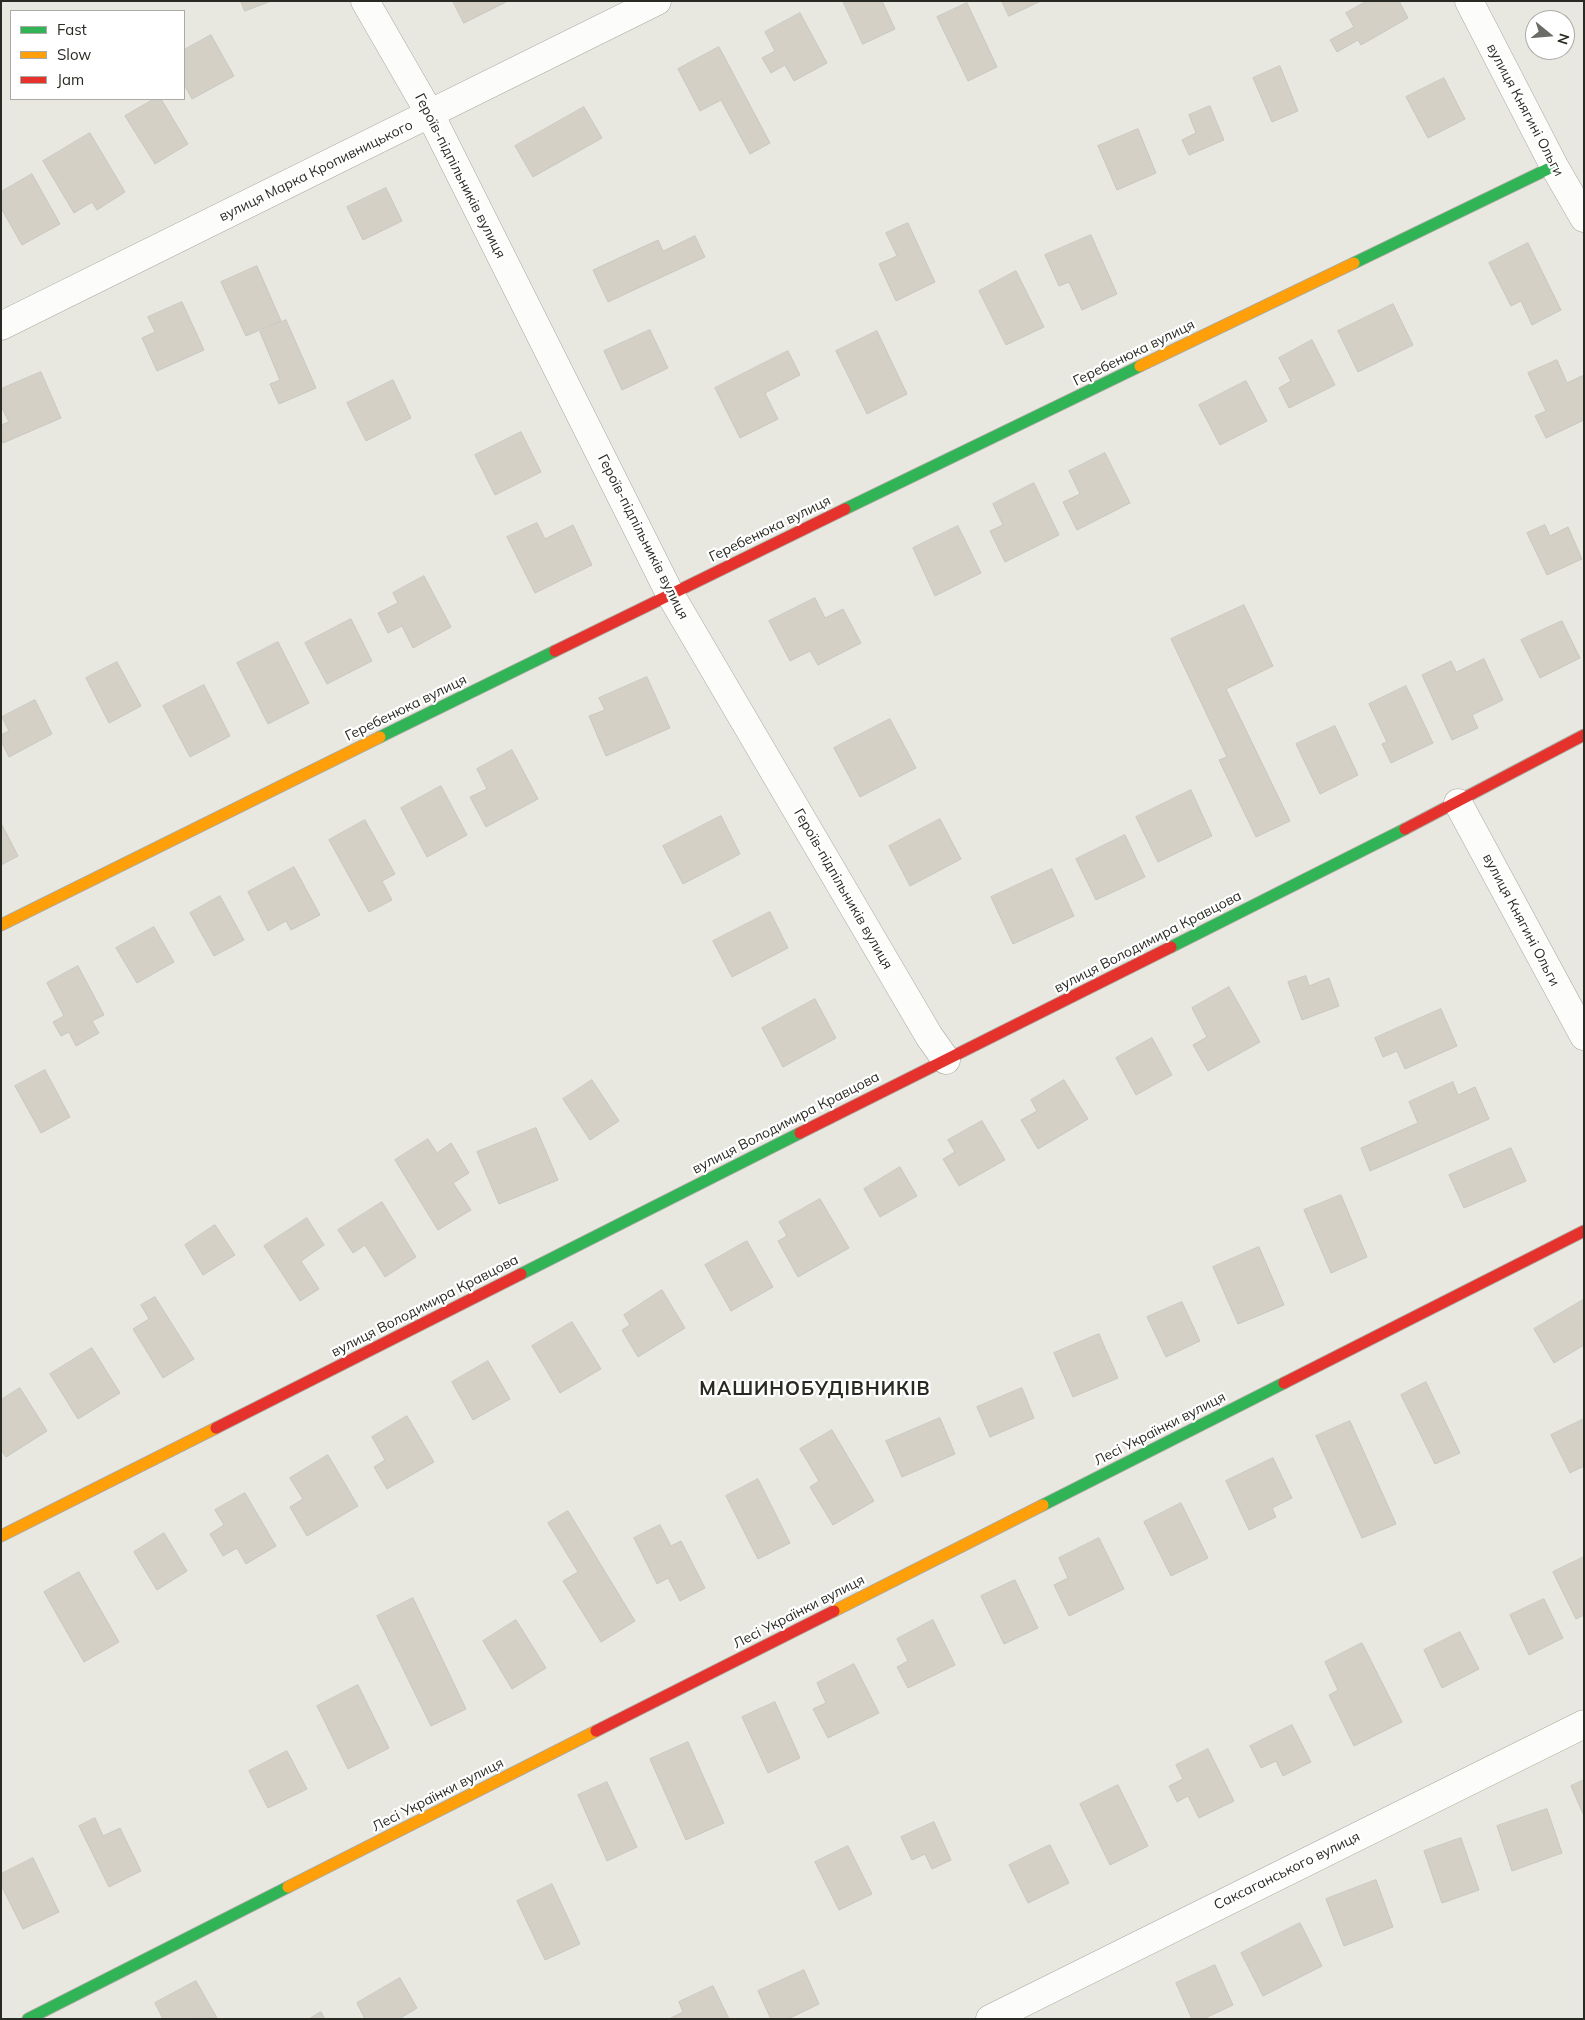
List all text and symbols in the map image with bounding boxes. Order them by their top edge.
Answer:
legend [10,10,185,100]
north arrow [1525,10,1575,60]
text: Fast [57,20,87,39]
text: N [1553,31,1574,47]
street label: вулиця Княгині Ольги [1483,41,1567,179]
text: Slow [57,45,91,64]
text: Jam [57,70,84,89]
street label: Героїв-підпільників вулиця [411,91,509,261]
street label: вулиця Марка Кропивницького [216,117,416,225]
street label: Геребенюка вулиця [1071,316,1197,390]
street label: Героїв-підпільників вулиця [594,452,692,622]
street label: Геребенюка вулиця [707,492,833,566]
street label: Геребенюка вулиця [343,671,469,745]
street label: Героїв-підпільників вулиця [790,806,896,972]
street label: вулиця Княгині Ольги [1479,851,1563,989]
street label: вулиця Володимира Кравцова [1052,887,1244,997]
street label: вулиця Володимира Кравцова [690,1068,882,1178]
street label: вулиця Володимира Кравцова [329,1251,521,1361]
district label: МАШИНОБУДІВНИКІВ [697,1378,933,1400]
street label: Лесі Українки вулиця [1092,1389,1228,1469]
street label: Лесі Українки вулиця [731,1572,867,1652]
street label: Лесі Українки вулиця [370,1755,506,1835]
street label: Саксаганського вулиця [1211,1828,1363,1914]

